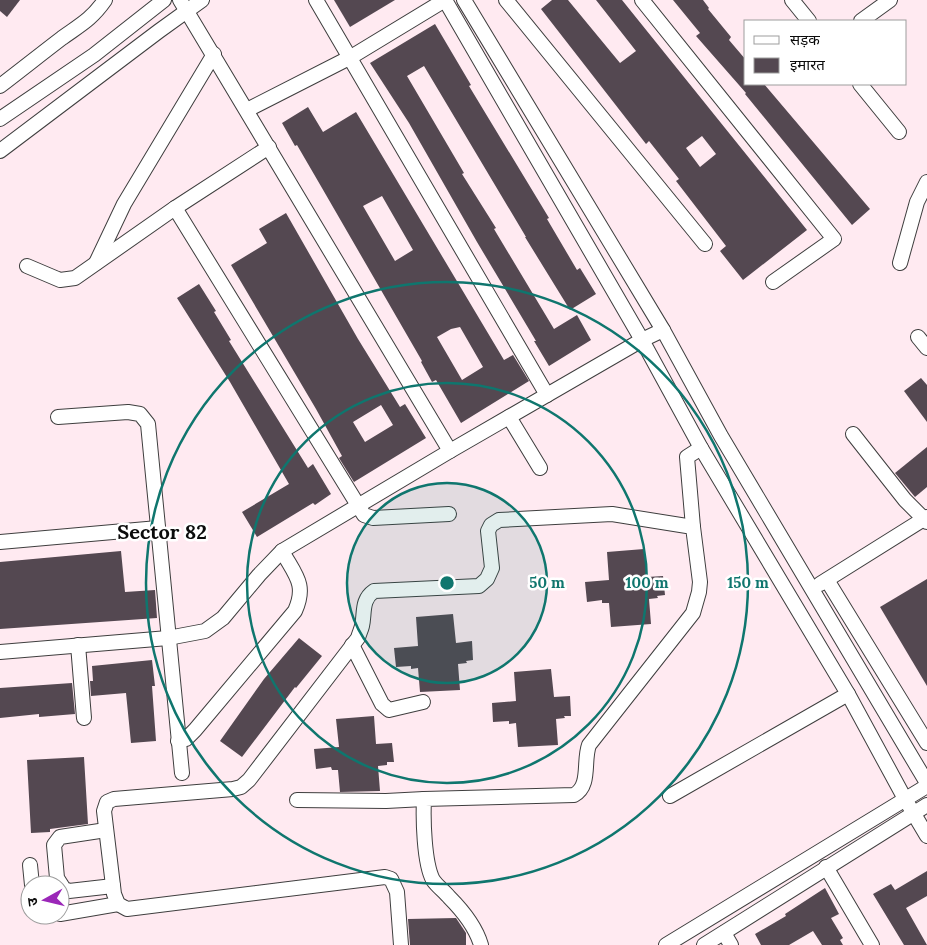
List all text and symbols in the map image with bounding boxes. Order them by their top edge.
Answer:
legend [744,20,907,85]
text: सड़क [790,30,820,49]
text: इमारत [790,55,825,74]
district label: Sector 82 [117,519,207,544]
text: 50 m [529,573,565,592]
text: 100 m [626,573,669,592]
text: 150 m [727,573,769,592]
centre of rings [438,574,456,592]
north arrow [20,875,70,925]
text: उ [23,896,42,907]

